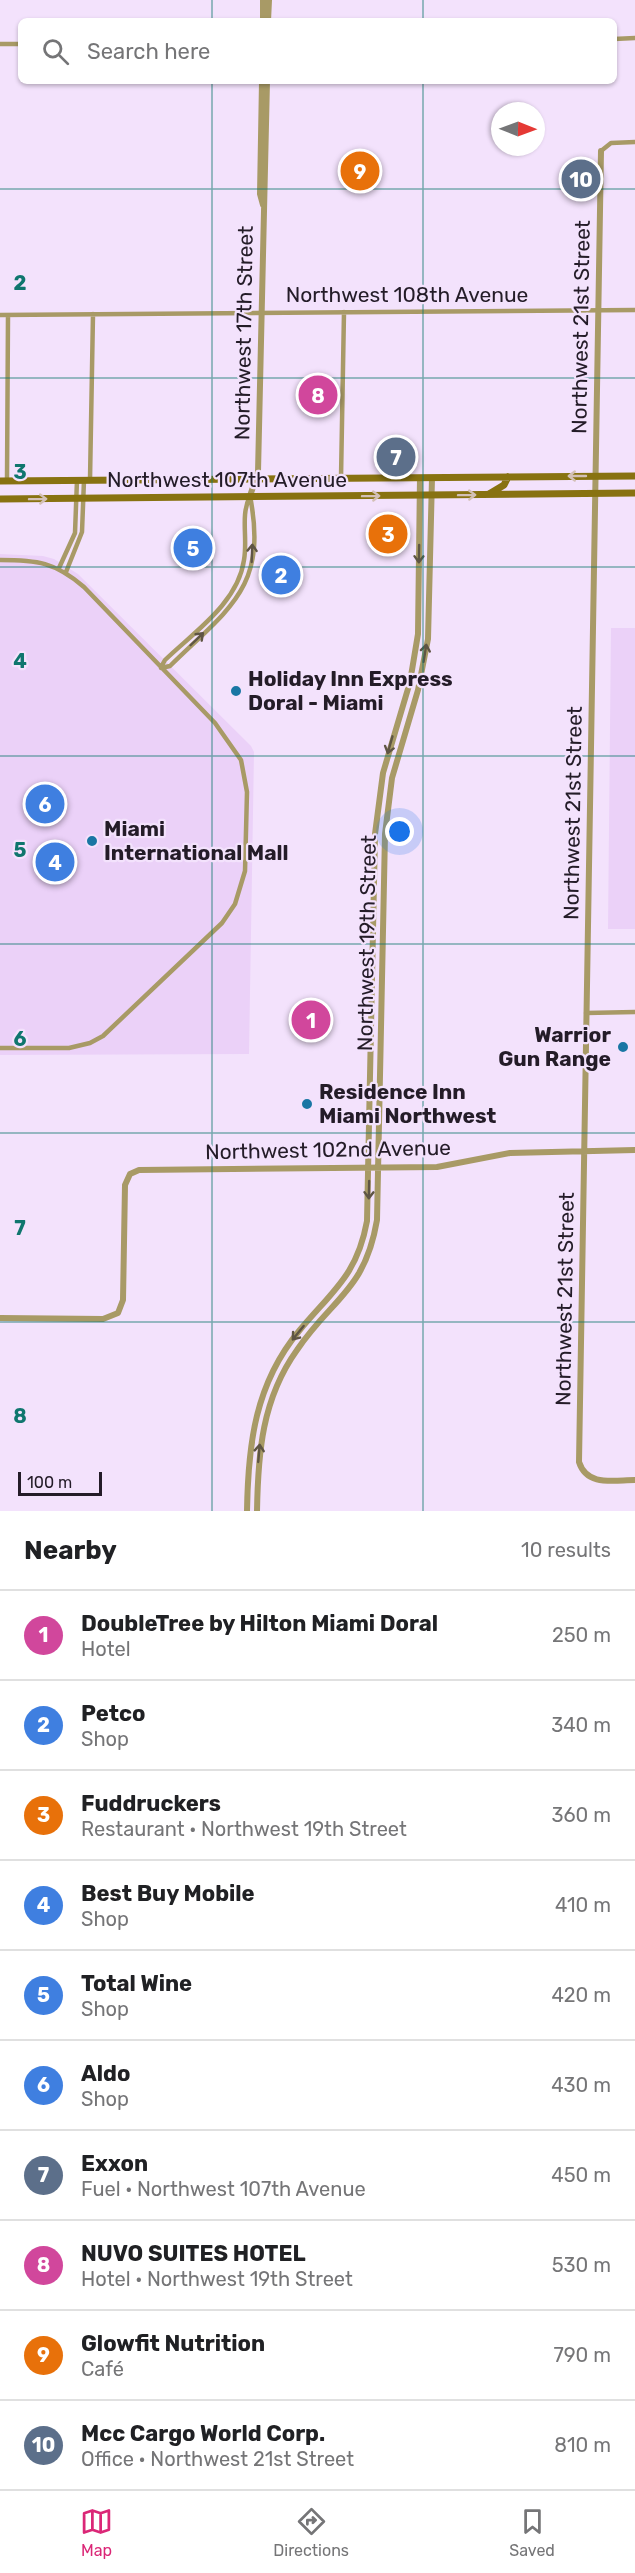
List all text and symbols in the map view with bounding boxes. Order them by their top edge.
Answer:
search box [18,18,617,84]
icon: search [39,35,72,68]
text: Search here [87,38,210,65]
north arrow [491,102,545,156]
pin: 9 [340,148,380,194]
pin: 10 [562,156,600,201]
street label: Northwest 21st Street [566,220,595,434]
street label: Northwest 17th Street [229,226,258,440]
text: 2 [14,271,27,295]
street label: Northwest 108th Avenue [286,282,528,307]
pin: 8 [298,372,338,418]
pin: 7 [376,434,416,480]
text: 3 [13,460,27,484]
street label: Northwest 107th Avenue [107,467,347,492]
one-way arrow [567,470,587,482]
one-way arrow [457,489,477,501]
one-way arrow [361,490,381,502]
one-way arrow [28,493,48,505]
pin: 3 [368,512,408,556]
pin: 5 [174,526,212,570]
one-way arrow [414,543,425,563]
one-way arrow [246,544,258,564]
pin: 2 [262,552,300,598]
one-way arrow [190,632,205,646]
one-way arrow [420,644,431,663]
text: 4 [13,649,27,673]
place label: Holiday Inn Express Doral - Miami [248,666,453,715]
marker: Holiday Inn Express Doral - Miami [229,684,243,698]
street label: Northwest 21st Street [558,706,587,920]
one-way arrow [384,735,396,754]
pin: 6 [26,782,64,826]
place label: Miami International Mall [104,816,289,865]
your location [385,817,414,846]
marker: Miami International Mall [85,834,99,848]
street label: Northwest 19th Street [352,835,381,1051]
text: 5 [14,838,27,862]
pin: 4 [36,840,74,884]
pin: 1 [292,998,330,1042]
place label: Warrior Gun Range [498,1022,611,1071]
text: 6 [13,1027,27,1051]
marker: Warrior Gun Range [616,1040,630,1054]
place label: Residence Inn Miami Northwest [319,1079,497,1128]
marker: Residence Inn Miami Northwest [300,1097,314,1111]
street label: Northwest 102nd Avenue [205,1135,451,1164]
one-way arrow [363,1180,375,1200]
street label: Northwest 21st Street [550,1192,579,1406]
text: 7 [14,1216,26,1240]
one-way arrow [291,1325,304,1341]
text: 8 [13,1404,27,1428]
one-way arrow [254,1443,265,1463]
scale bar [18,1469,102,1496]
text: 100 m [27,1473,72,1492]
text: Nearby [24,1535,117,1566]
text: 10 results [521,1538,611,1562]
text: DoubleTree by Hilton Miami Doral [81,1610,438,1637]
text: 1 [39,1623,48,1647]
text: 250 m [552,1623,611,1647]
text: Hotel [81,1637,131,1661]
text: Petco [81,1700,145,1727]
text: 2 [37,1713,50,1737]
text: 340 m [551,1713,611,1737]
text: Shop [81,1727,129,1751]
text: Fuddruckers [81,1790,221,1817]
text: 3 [37,1803,50,1827]
text: 360 m [552,1803,611,1827]
text: Restaurant · Northwest 19th Street [81,1817,407,1841]
text: Best Buy Mobile [81,1880,255,1907]
text: 4 [37,1893,50,1917]
text: 410 m [555,1893,611,1917]
text: Shop [81,1907,129,1931]
text: Total Wine [81,1970,192,1997]
text: 5 [37,1983,50,2007]
text: 420 m [551,1983,611,2007]
text: Shop [81,1997,129,2021]
text: Aldo [81,2060,130,2087]
text: 6 [37,2073,50,2097]
text: 430 m [551,2073,611,2097]
text: Shop [81,2087,129,2111]
text: Exxon [81,2150,148,2177]
text: 7 [38,2163,49,2187]
text: 450 m [551,2163,611,2187]
text: Fuel · Northwest 107th Avenue [81,2177,366,2201]
text: NUVO SUITES HOTEL [81,2240,306,2267]
text: 8 [37,2253,50,2277]
text: 530 m [552,2253,611,2277]
text: Hotel · Northwest 19th Street [81,2267,353,2291]
text: Glowfit Nutrition [81,2330,265,2357]
text: 9 [37,2343,50,2367]
text: 790 m [554,2343,611,2367]
text: Café [81,2357,124,2381]
text: Mcc Cargo World Corp. [81,2420,325,2447]
text: 10 [32,2433,55,2457]
text: 810 m [554,2433,611,2457]
text: Office · Northwest 21st Street [81,2447,354,2471]
tab: Map [80,2505,113,2560]
tab: Directions [273,2505,349,2560]
tab: Saved [509,2505,555,2560]

